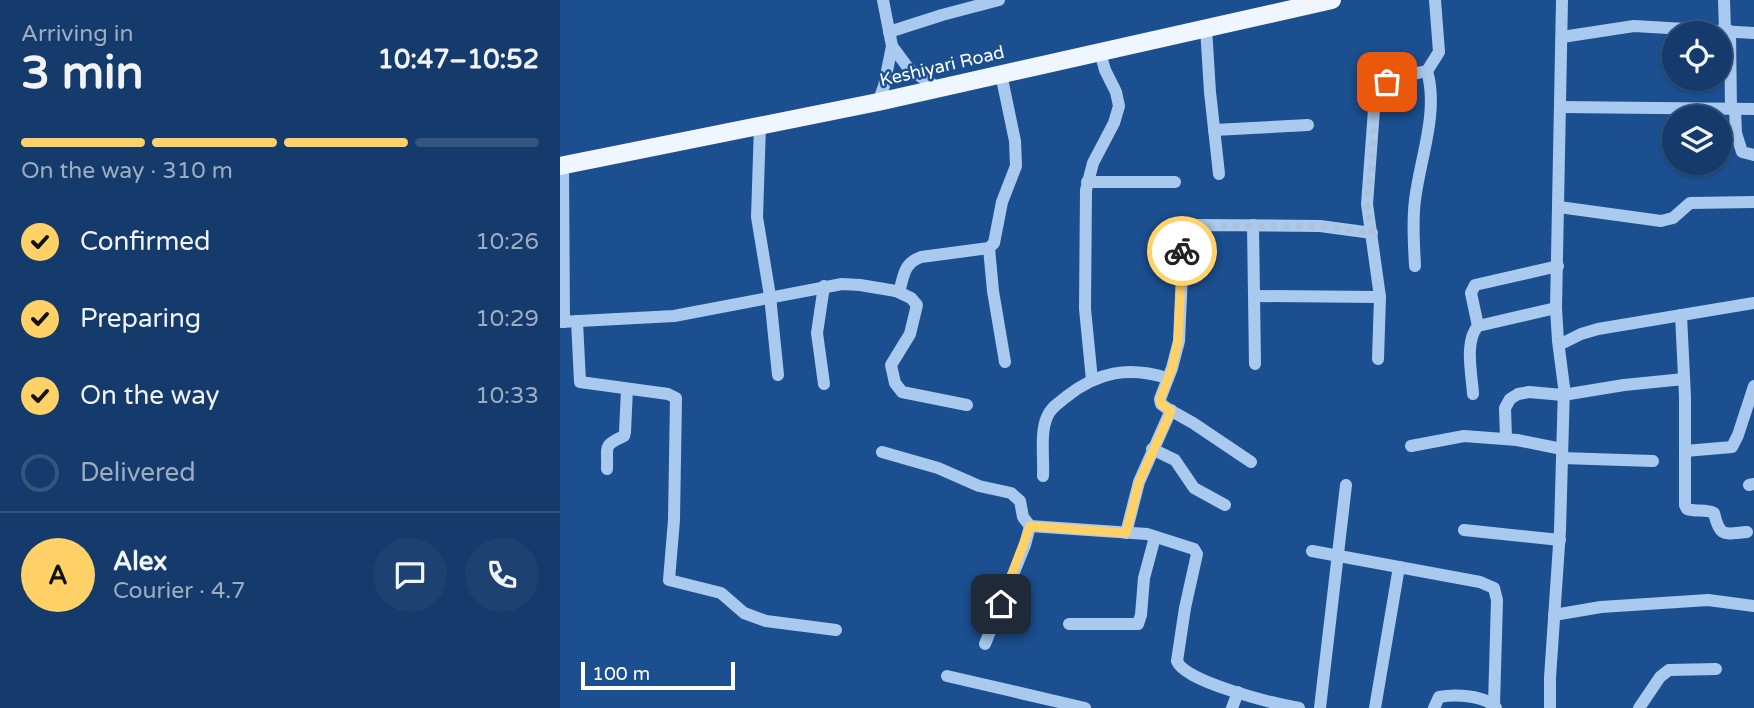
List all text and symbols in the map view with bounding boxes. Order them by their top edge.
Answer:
text: Arriving in [21,20,134,48]
map controls [1662,21,1732,175]
button: locate [1662,21,1732,91]
street label: Keshiyari Road [878,41,1006,91]
text: 10:47–10:52 [378,44,539,75]
text: 3 min [21,46,144,101]
pin [1357,52,1417,112]
icon: bag [1368,63,1406,101]
button: layers [1662,105,1732,175]
text: On the way · 310 m [21,157,233,185]
courier [1147,216,1217,286]
icon: check [21,223,59,261]
text: Confirmed [80,226,210,257]
text: 10:26 [475,228,539,256]
icon: bike [1163,232,1201,270]
icon: check [21,300,59,338]
text: Preparing [80,303,201,334]
text: 10:29 [475,305,539,333]
icon: check [21,377,59,415]
text: On the way [80,380,220,411]
text: 10:33 [475,382,539,410]
text: Delivered [80,457,196,488]
button: chat [373,538,447,612]
button: phone [465,538,539,612]
text: Alex [113,546,167,577]
text: A [48,560,68,591]
pin [971,574,1031,634]
text: Courier · 4.7 [113,577,246,605]
icon: home [982,585,1020,623]
scale bar [581,659,735,691]
text: 100 m [592,663,650,685]

